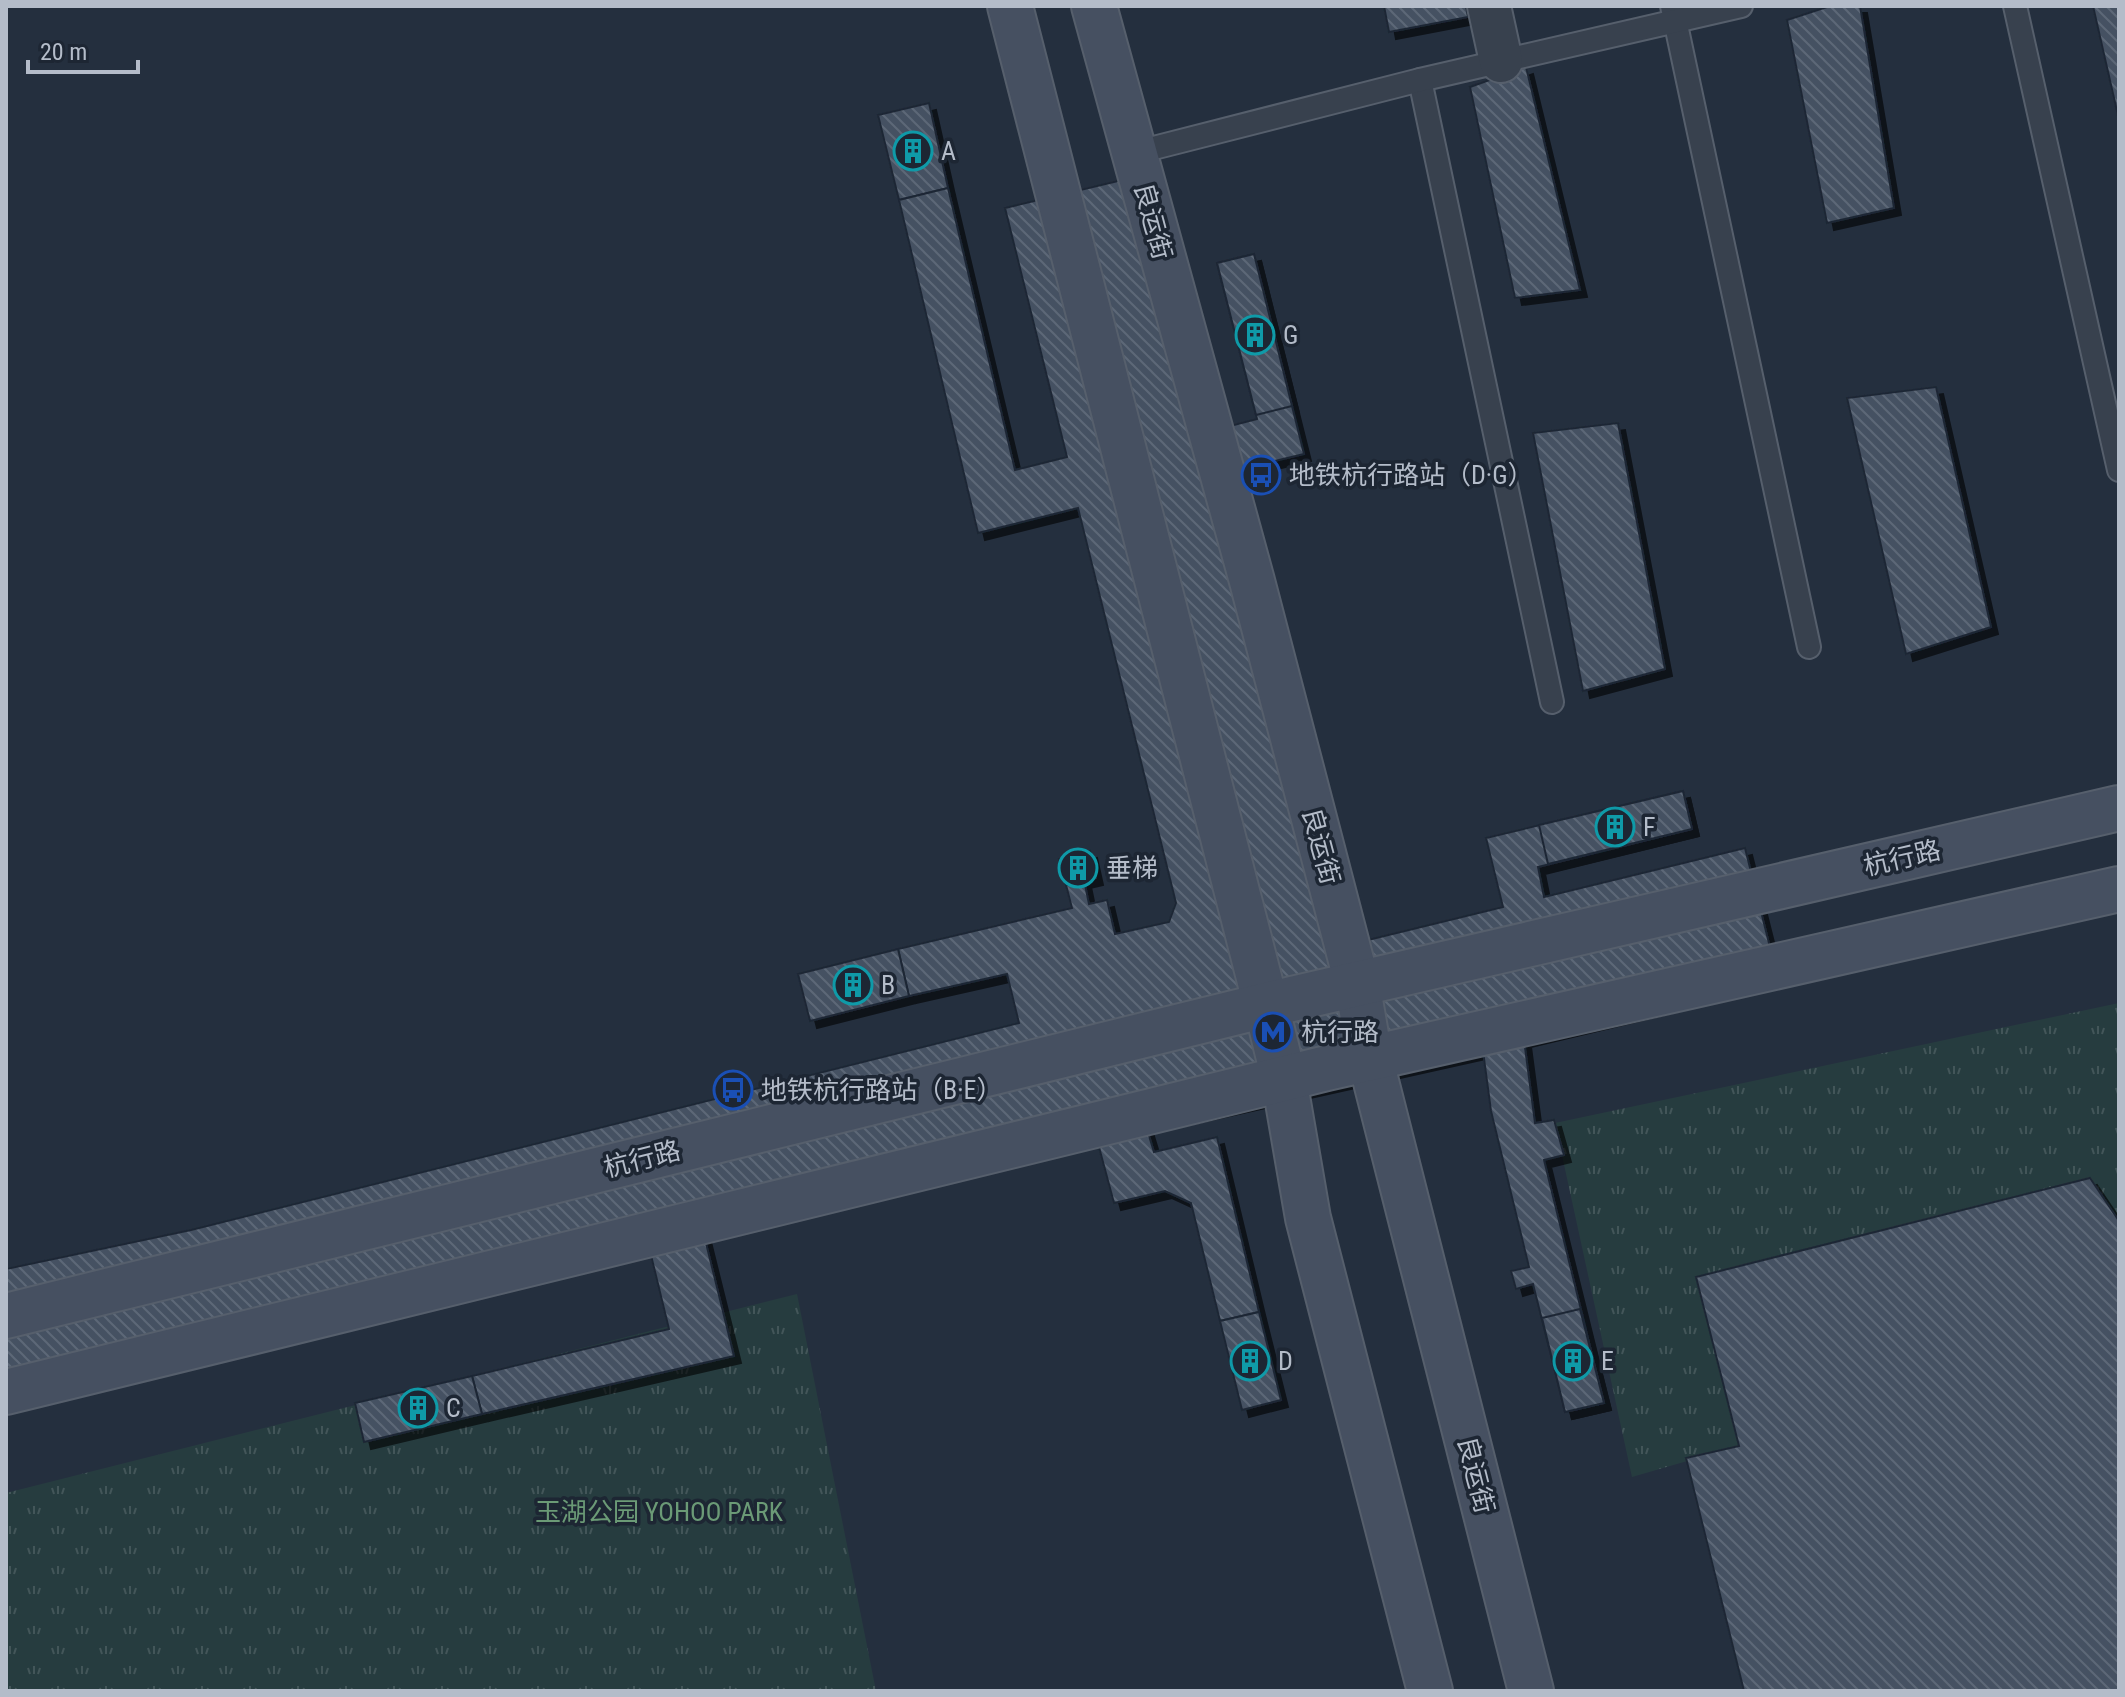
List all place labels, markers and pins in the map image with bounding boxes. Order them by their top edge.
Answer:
building icon: A [892,130,934,172]
place label: A [941,136,956,166]
building icon: G [1234,314,1276,356]
place label: G [1283,320,1298,350]
bus stop icon: 地铁杭行路站（D·G） [1240,454,1282,496]
place label: 地铁杭行路站（D·G） [1289,460,1534,490]
building icon: F [1594,806,1636,848]
place label: F [1643,812,1656,842]
building icon: 垂梯 [1057,847,1099,889]
place label: 垂梯 [1106,853,1158,883]
building icon: B [832,964,874,1006]
place label: B [881,970,895,1000]
metro station icon: 杭行路 [1252,1011,1294,1053]
place label: 杭行路 [1301,1017,1379,1047]
bus stop icon: 地铁杭行路站（B·E） [712,1069,754,1111]
place label: 地铁杭行路站（B·E） [761,1075,1002,1105]
building icon: D [1229,1340,1271,1382]
building icon: E [1552,1340,1594,1382]
place label: D [1278,1346,1293,1376]
place label: E [1601,1346,1614,1376]
building icon: C [397,1387,439,1429]
place label: C [446,1393,461,1423]

